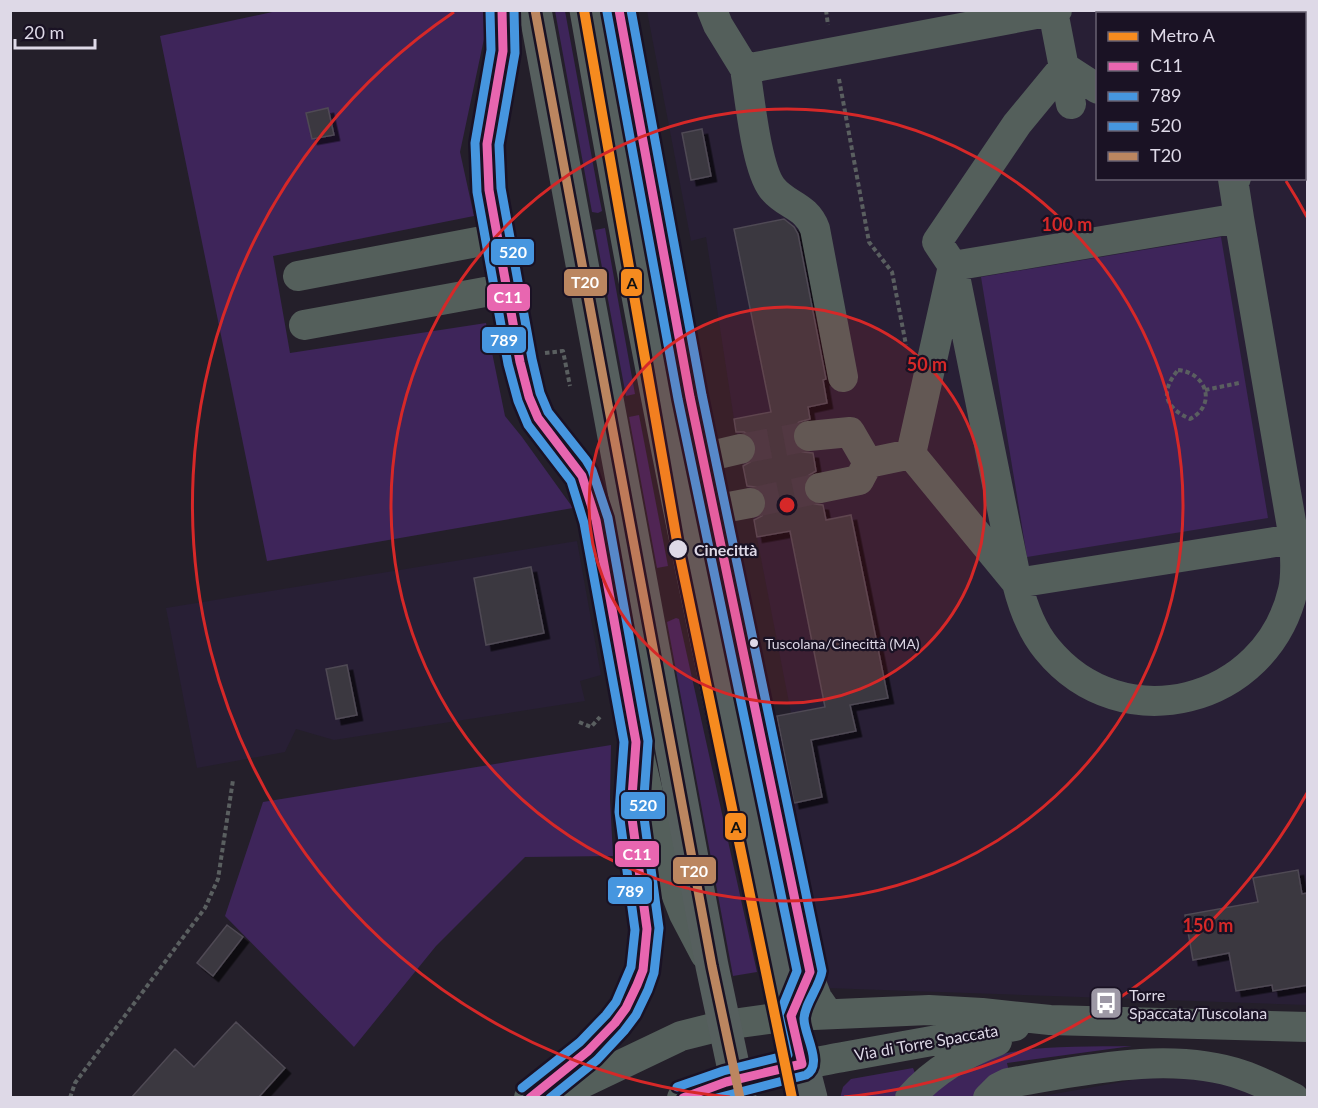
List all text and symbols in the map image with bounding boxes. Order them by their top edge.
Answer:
scale bar [15,12,94,50]
legend [1096,12,1306,180]
text: 20 m [24,21,64,43]
text: Metro A [1150,24,1216,46]
text: C11 [1150,54,1183,76]
text: 789 [1150,84,1181,106]
text: 520 [1150,114,1181,136]
text: T20 [1150,144,1182,166]
text: 100 m [1042,213,1092,235]
line badge: 520 [490,238,535,266]
text: 520 [499,242,527,261]
line badge: T20 [563,268,608,297]
line badge: A [620,268,643,297]
text: T20 [571,272,599,291]
text: A [625,273,638,292]
line badge: C11 [486,283,531,312]
text: C11 [493,287,523,306]
line badge: 789 [481,326,527,354]
text: 789 [490,330,518,349]
text: 50 m [907,353,947,375]
centre of rings [777,495,797,515]
marker: Cinecittà [667,538,689,560]
place label: Cinecittà [694,540,757,559]
place label: Tuscolana/Cinecittà (MA) [765,635,920,652]
marker: Tuscolana/Cinecittà (MA) [748,637,760,649]
line badge: 520 [620,791,666,820]
text: 520 [629,795,657,814]
line badge: A [724,812,747,841]
text: A [729,817,742,836]
line badge: C11 [614,840,660,868]
text: C11 [622,844,652,863]
line badge: T20 [672,856,717,885]
text: T20 [680,861,708,880]
line badge: 789 [607,876,653,905]
text: 789 [616,881,644,900]
text: 150 m [1183,914,1233,936]
bus stop icon: Torre Spaccata/Tuscolana [1088,985,1124,1021]
place label: Torre Spaccata/Tuscolana [1129,985,1267,1022]
street label: Via di Torre Spaccata [853,1020,999,1064]

